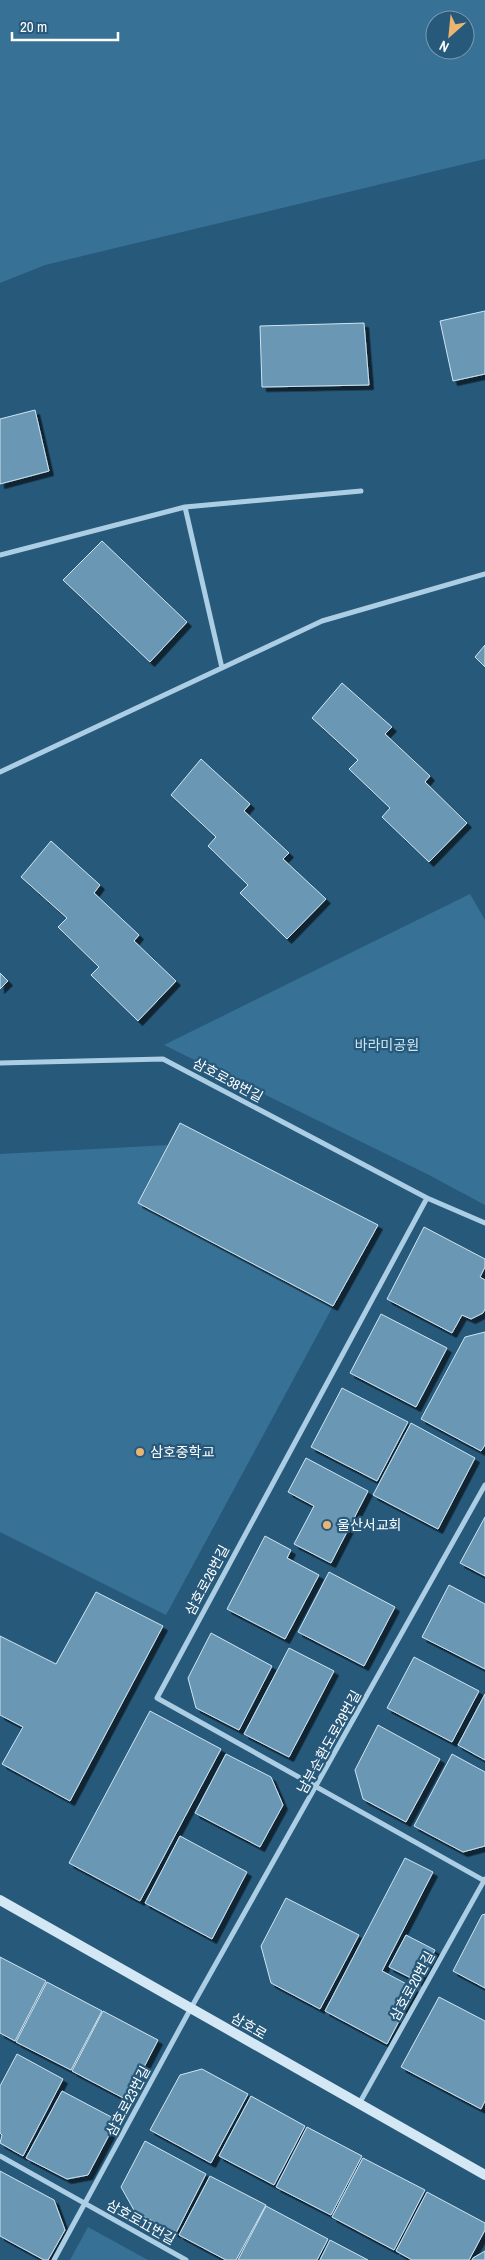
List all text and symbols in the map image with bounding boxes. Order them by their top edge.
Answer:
scale bar [12,10,119,42]
north arrow [425,10,475,60]
text: 20 m [20,16,47,37]
text: N [436,37,452,56]
park label: 바라미공원 [355,1036,419,1054]
street label: 삼호로38번길 [190,1054,266,1106]
place label: 삼호중학교 [150,1443,215,1461]
marker: 삼호중학교 [134,1446,146,1458]
place label: 울산서교회 [337,1516,401,1534]
marker: 울산서교회 [321,1519,333,1531]
street label: 삼호로26번길 [181,1542,233,1618]
street label: 남부순환도로29번길 [293,1687,365,1797]
street label: 삼호로20번길 [385,1948,439,2024]
street label: 삼호로 [228,2009,270,2044]
street label: 삼호로23번길 [102,2063,154,2139]
street label: 삼호로11번길 [103,2196,179,2248]

